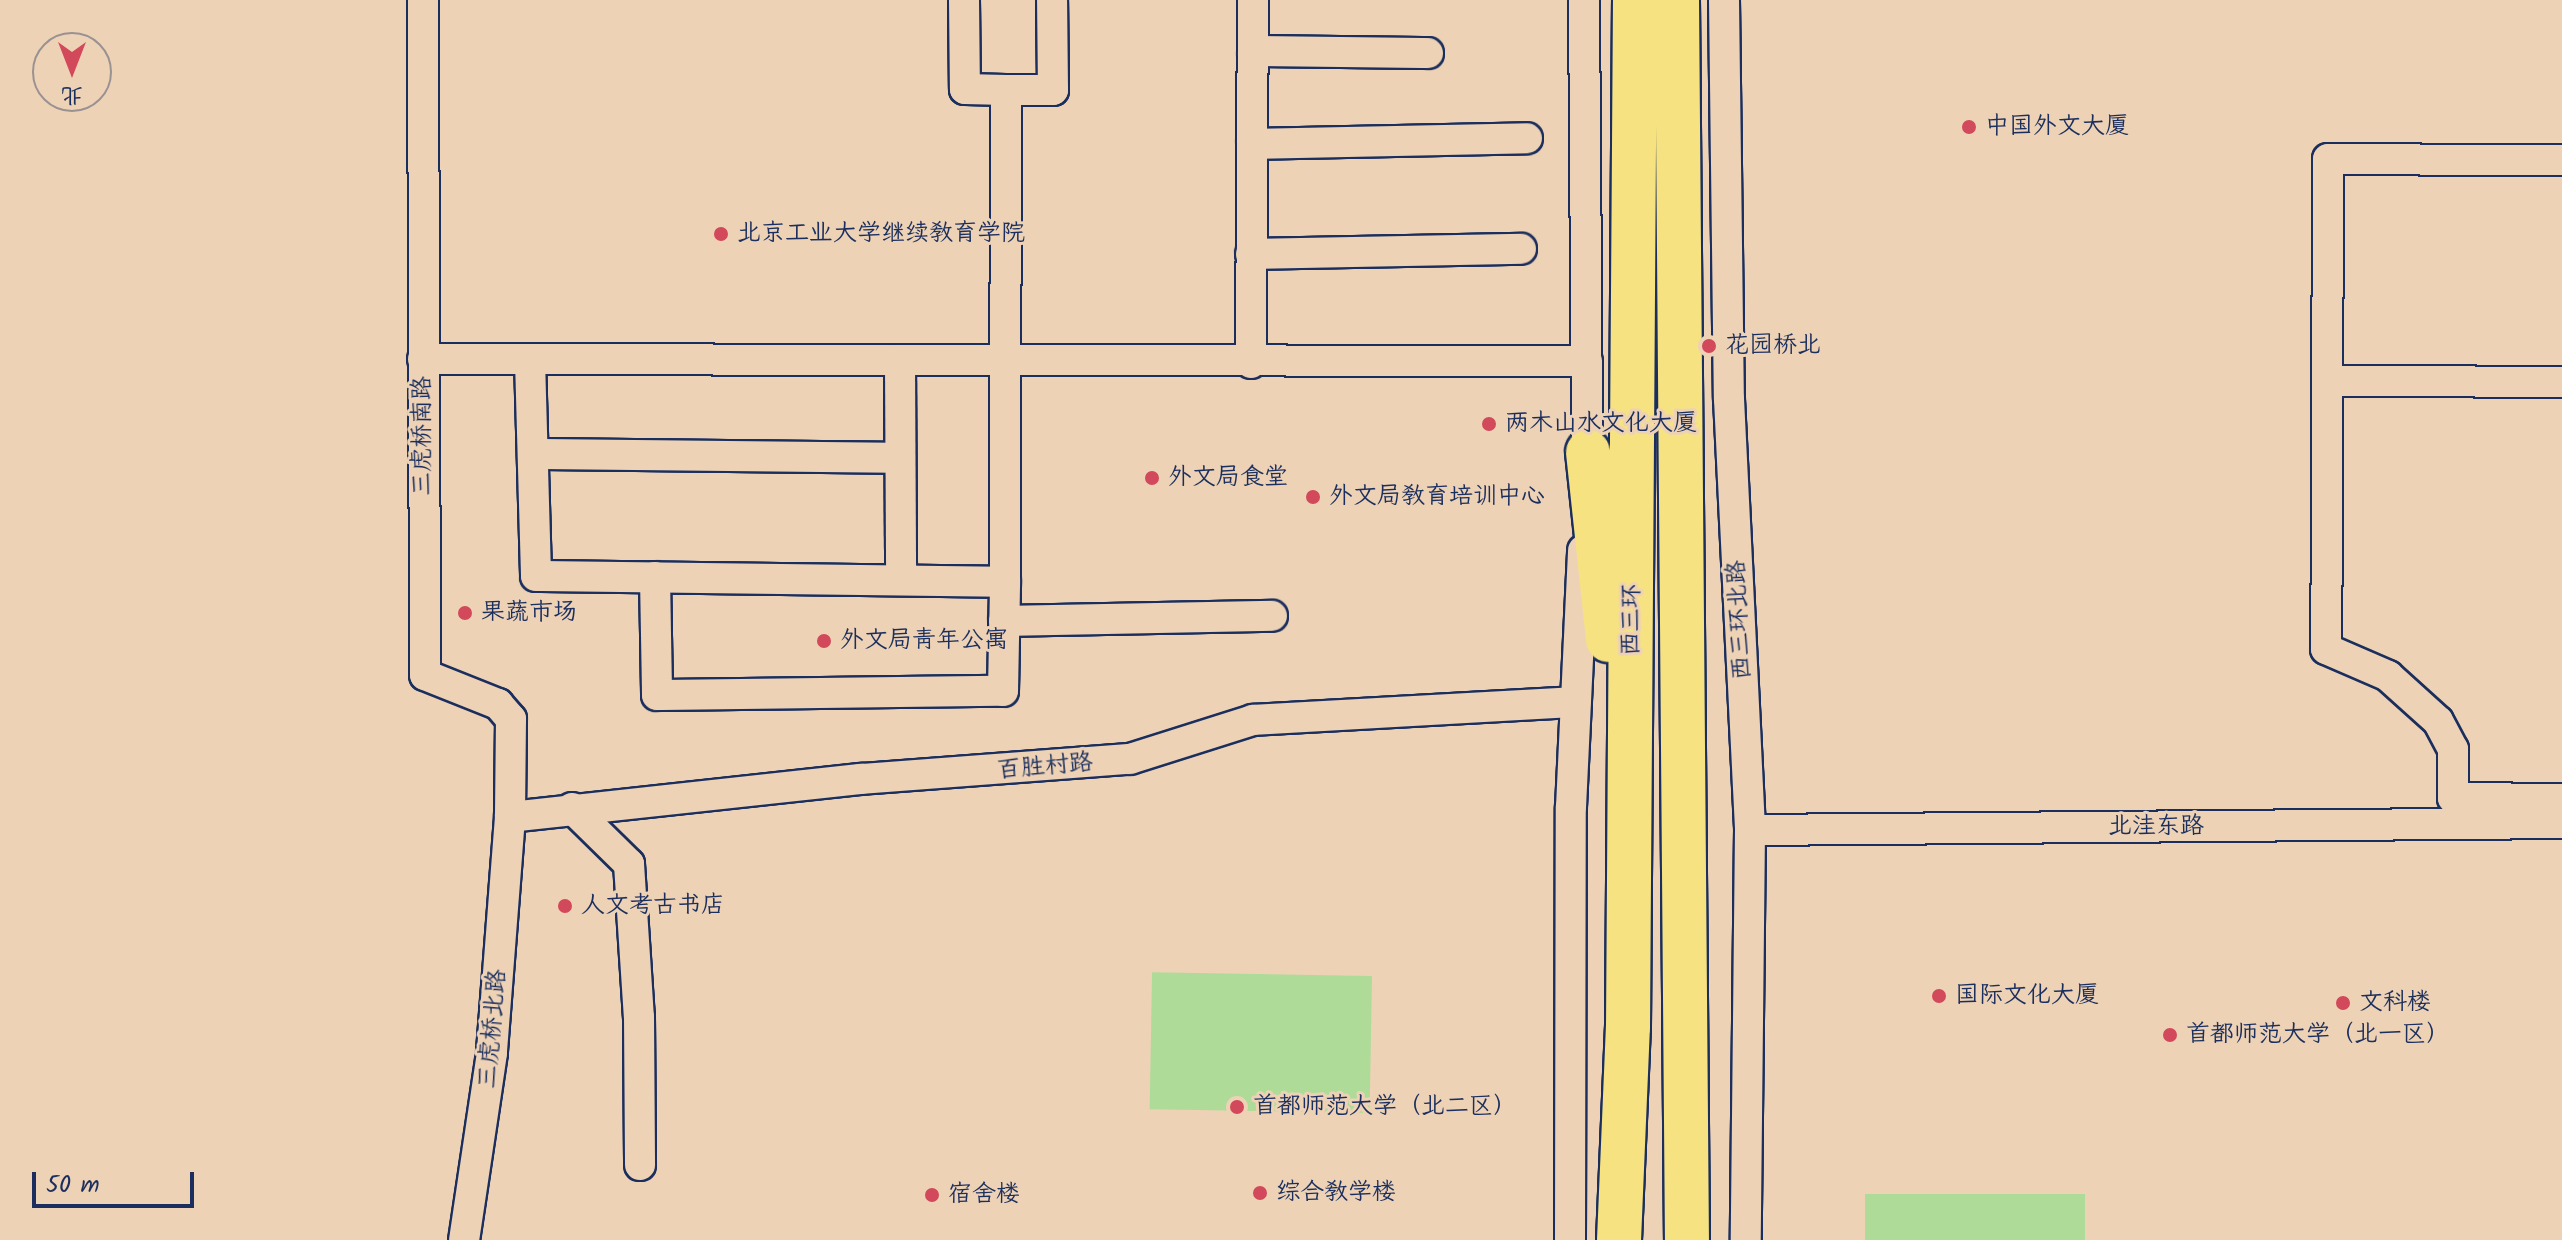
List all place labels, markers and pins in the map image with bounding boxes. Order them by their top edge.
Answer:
place label: 中国外文大厦 [1985,113,2129,141]
marker: 中国外文大厦 [1960,118,1978,136]
place label: 北京工业大学继续教育学院 [737,220,1025,248]
marker: 北京工业大学继续教育学院 [712,225,730,243]
place label: 花园桥北 [1725,332,1821,360]
marker: 花园桥北 [1700,337,1718,355]
place label: 两木山水文化大厦 [1505,410,1697,438]
marker: 两木山水文化大厦 [1480,415,1498,433]
place label: 外文局食堂 [1168,464,1288,492]
marker: 外文局食堂 [1143,469,1161,487]
place label: 外文局教育培训中心 [1329,483,1545,511]
marker: 外文局教育培训中心 [1304,488,1322,506]
place label: 果蔬市场 [481,599,577,627]
marker: 果蔬市场 [456,604,474,622]
place label: 外文局青年公寓 [840,627,1008,655]
marker: 外文局青年公寓 [815,632,833,650]
place label: 人文考古书店 [581,892,725,920]
marker: 人文考古书店 [556,897,574,915]
place label: 国际文化大厦 [1955,982,2099,1010]
marker: 国际文化大厦 [1930,987,1948,1005]
place label: 文科楼 [2359,989,2431,1017]
marker: 文科楼 [2334,994,2352,1012]
place label: 首都师范大学（北一区） [2186,1021,2450,1049]
marker: 首都师范大学（北一区） [2161,1026,2179,1044]
place label: 首都师范大学（北二区） [1253,1093,1517,1121]
marker: 首都师范大学（北二区） [1228,1098,1246,1116]
place label: 综合教学楼 [1276,1179,1396,1207]
place label: 宿舍楼 [948,1181,1020,1209]
marker: 综合教学楼 [1251,1184,1269,1202]
marker: 宿舍楼 [923,1186,941,1204]

